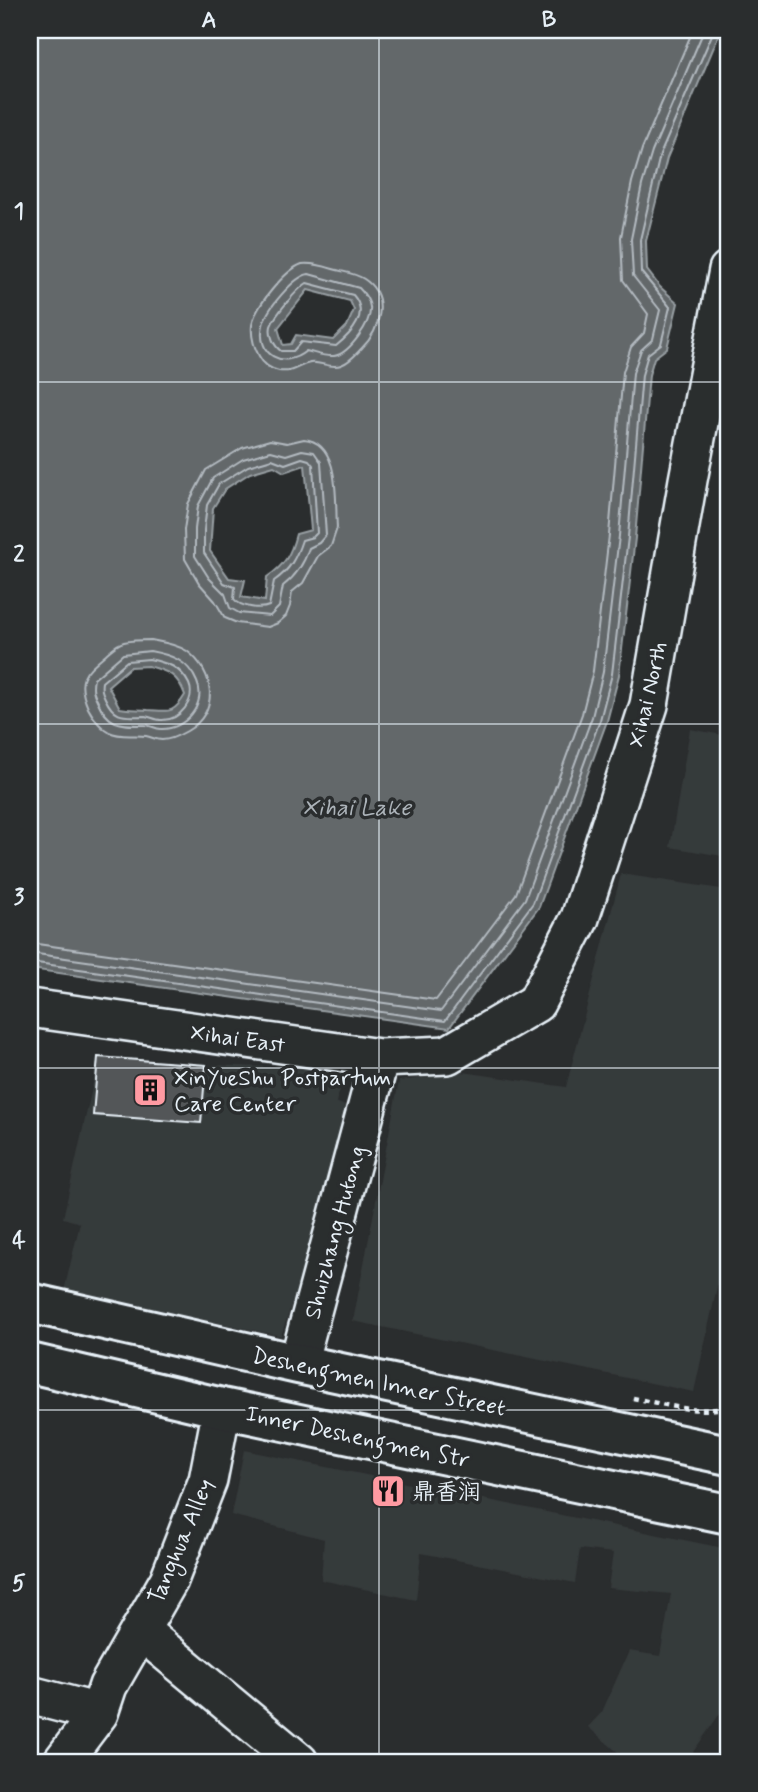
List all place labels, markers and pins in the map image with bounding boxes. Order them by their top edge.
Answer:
place label: XinYueShu Postpartum Care Center [174,1064,391,1120]
building icon: XinYueShu Postpartum Care Center [131,1071,169,1109]
restaurant icon: 鼎香润 [369,1472,407,1510]
place label: 鼎香润 [412,1478,481,1508]

